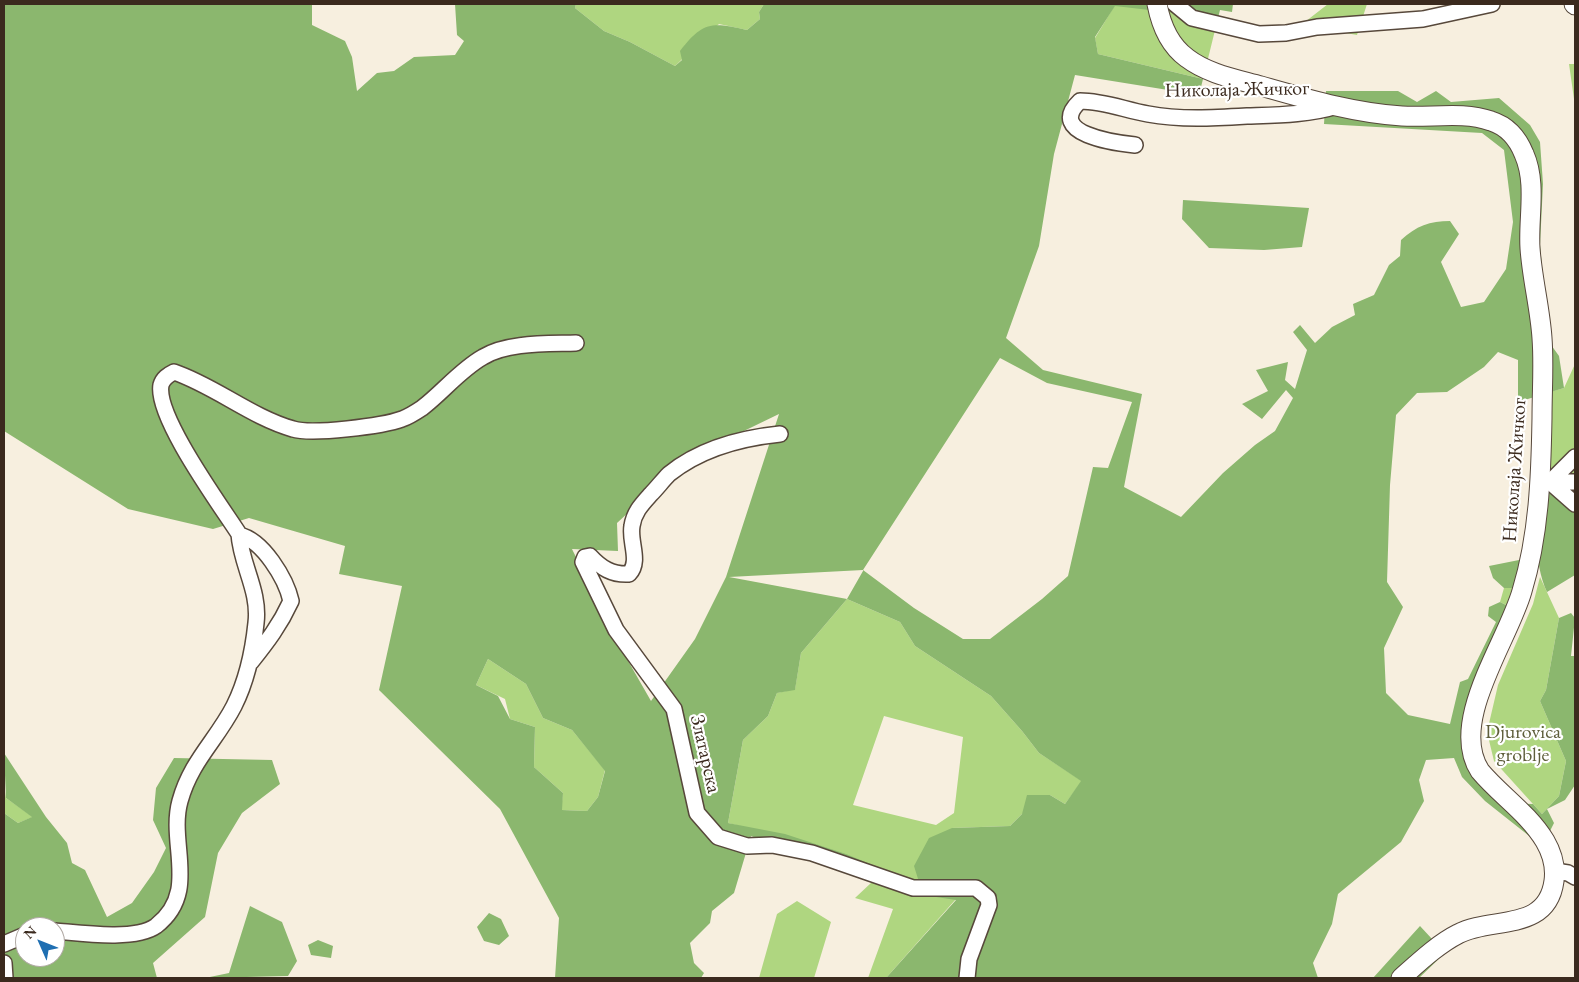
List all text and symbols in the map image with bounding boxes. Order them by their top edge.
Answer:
street label: Николаја Жичког [1165,77,1309,103]
street label: Николаја Жичког [1498,397,1532,543]
street label: Златарска [684,713,726,795]
park label: Djurovica groblje [1485,721,1561,768]
north arrow [15,917,65,967]
text: N [20,922,40,943]

